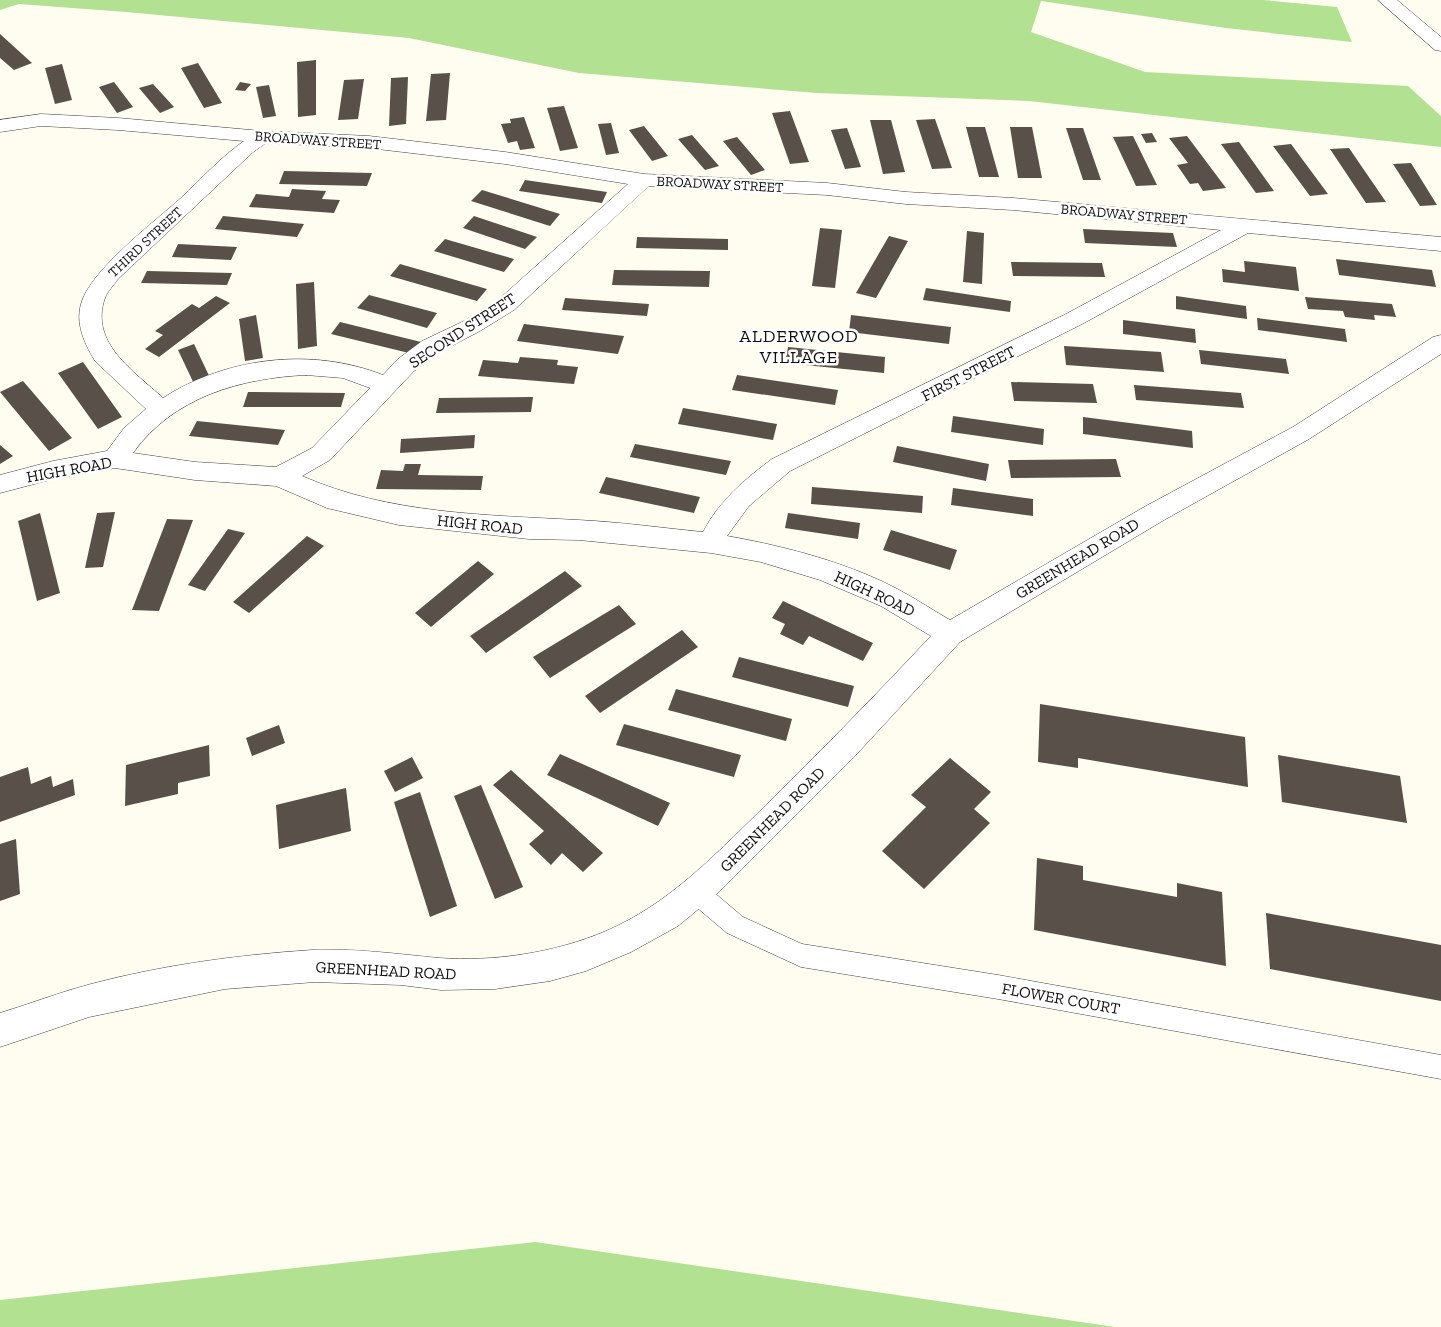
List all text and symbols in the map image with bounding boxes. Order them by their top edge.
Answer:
street label: BROADWAY STREET [254,128,382,153]
street label: BROADWAY STREET [656,173,784,196]
street label: BROADWAY STREET [1060,200,1188,229]
street label: THIRD STREET [105,203,186,281]
street label: SECOND STREET [405,289,519,372]
district label: ALDERWOOD VILLAGE [739,325,859,368]
street label: FIRST STREET [918,342,1018,405]
street label: HIGH ROAD [25,453,113,486]
street label: HIGH ROAD [436,511,524,538]
street label: GREENHEAD ROAD [1012,514,1143,603]
street label: HIGH ROAD [832,567,918,620]
street label: GREENHEAD ROAD [716,763,829,876]
street label: GREENHEAD ROAD [315,957,457,984]
street label: FLOWER COURT [1000,979,1122,1018]

